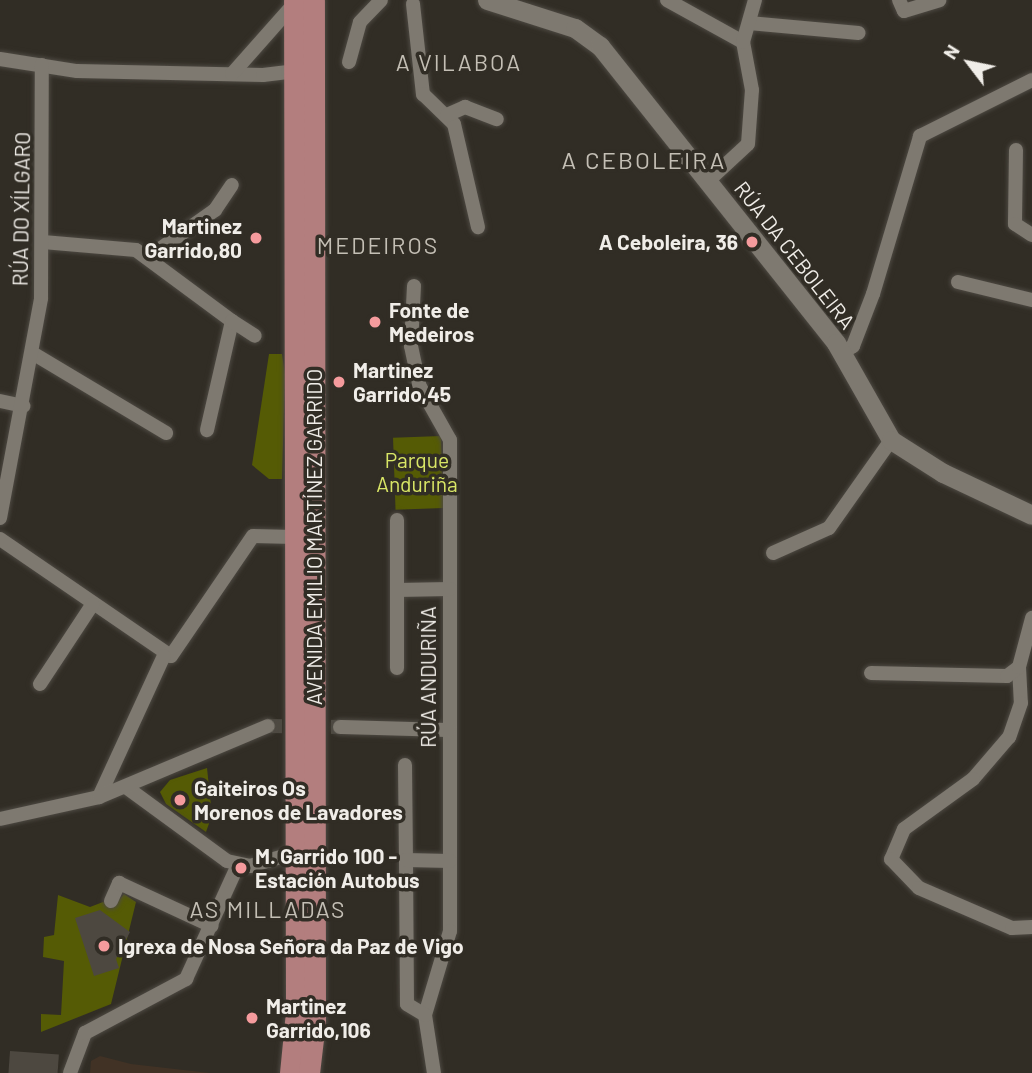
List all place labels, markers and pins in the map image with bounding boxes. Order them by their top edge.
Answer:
place label: Martinez Garrido,80 [145,213,242,263]
place label: A Ceboleira, 36 [599,229,738,255]
marker: Martinez Garrido,80 [248,230,264,246]
marker: A Ceboleira, 36 [744,234,760,250]
place label: Fonte de Medeiros [389,297,474,347]
marker: Fonte de Medeiros [367,314,383,330]
place label: Martinez Garrido,45 [353,357,451,407]
marker: Martinez Garrido,45 [331,374,347,390]
place label: Gaiteiros Os Morenos de Lavadores [194,775,403,825]
marker: Gaiteiros Os Morenos de Lavadores [172,792,188,808]
place label: M. Garrido 100 - Estación Autobus [255,843,420,893]
marker: M. Garrido 100 - Estación Autobus [233,860,249,876]
place label: Igrexa de Nosa Señora da Paz de Vigo [118,933,464,959]
marker: Igrexa de Nosa Señora da Paz de Vigo [96,938,112,954]
place label: Martinez Garrido,106 [266,993,371,1043]
marker: Martinez Garrido,106 [244,1010,260,1026]

